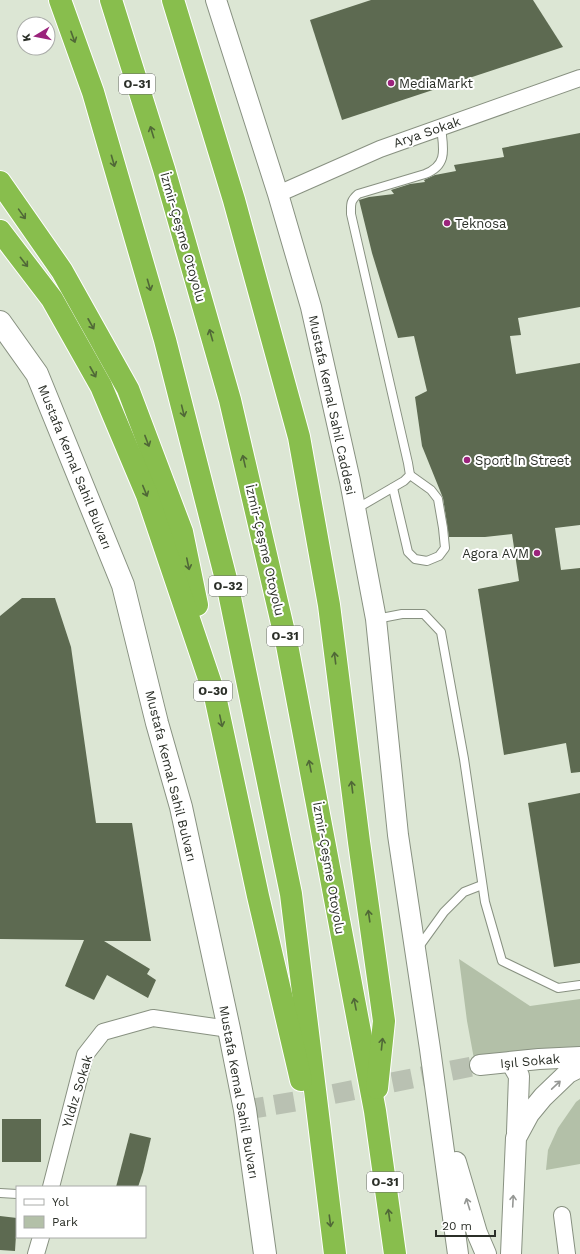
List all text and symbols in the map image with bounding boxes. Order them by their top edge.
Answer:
north arrow [16,16,56,56]
one-way arrow [70,30,78,42]
text: K [20,32,34,43]
road number: O-31 [119,74,155,94]
place label: MediaMarkt [399,76,474,91]
marker: MediaMarkt [386,78,396,88]
street label: Arya Sokak [391,113,463,150]
one-way arrow [148,125,155,138]
one-way arrow [110,154,117,167]
street label: İzmir-Çeşme Otoyolu [157,170,209,304]
one-way arrow [18,208,26,219]
place label: Teknosa [455,216,507,231]
marker: Teknosa [442,218,452,228]
one-way arrow [20,257,28,268]
one-way arrow [146,279,153,292]
street label: Mustafa Kemal Sahil Caddesi [306,314,358,496]
one-way arrow [88,318,96,330]
one-way arrow [207,329,215,342]
one-way arrow [89,366,97,378]
street label: Mustafa Kemal Sahil Bulvarı [35,383,115,551]
one-way arrow [180,404,188,417]
one-way arrow [144,434,152,446]
place label: Sport In Street [475,453,570,468]
one-way arrow [240,455,248,468]
marker: Sport In Street [462,455,472,465]
street label: İzmir-Çeşme Otoyolu [243,483,287,617]
one-way arrow [142,485,149,497]
place label: Agora AVM [462,546,529,561]
marker: Agora AVM [532,548,542,558]
one-way arrow [185,557,193,570]
road number: O-32 [209,576,247,596]
road number: O-31 [267,626,303,646]
one-way arrow [331,652,339,665]
road number: O-30 [194,681,232,701]
street label: Mustafa Kemal Sahil Bulvarı [142,689,200,863]
one-way arrow [217,714,225,727]
one-way arrow [306,760,314,773]
one-way arrow [348,781,356,794]
street label: İzmir-Çeşme Otoyolu [310,801,348,935]
one-way arrow [365,909,373,922]
one-way arrow [350,998,358,1011]
street label: Mustafa Kemal Sahil Bulvarı [216,1004,262,1180]
one-way arrow [378,1038,385,1051]
street label: Işıl Sokak [499,1051,561,1071]
street label: Yıldız Sokak [59,1052,95,1129]
one-way arrow [551,1080,561,1089]
road number: O-31 [367,1172,403,1192]
legend [16,1186,146,1238]
text: Yol [52,1195,69,1209]
one-way arrow [509,1195,517,1208]
one-way arrow [464,1198,471,1211]
one-way arrow [385,1209,393,1222]
scale bar [436,1212,495,1238]
one-way arrow [327,1214,334,1227]
text: Park [52,1215,78,1229]
text: 20 m [442,1219,472,1233]

